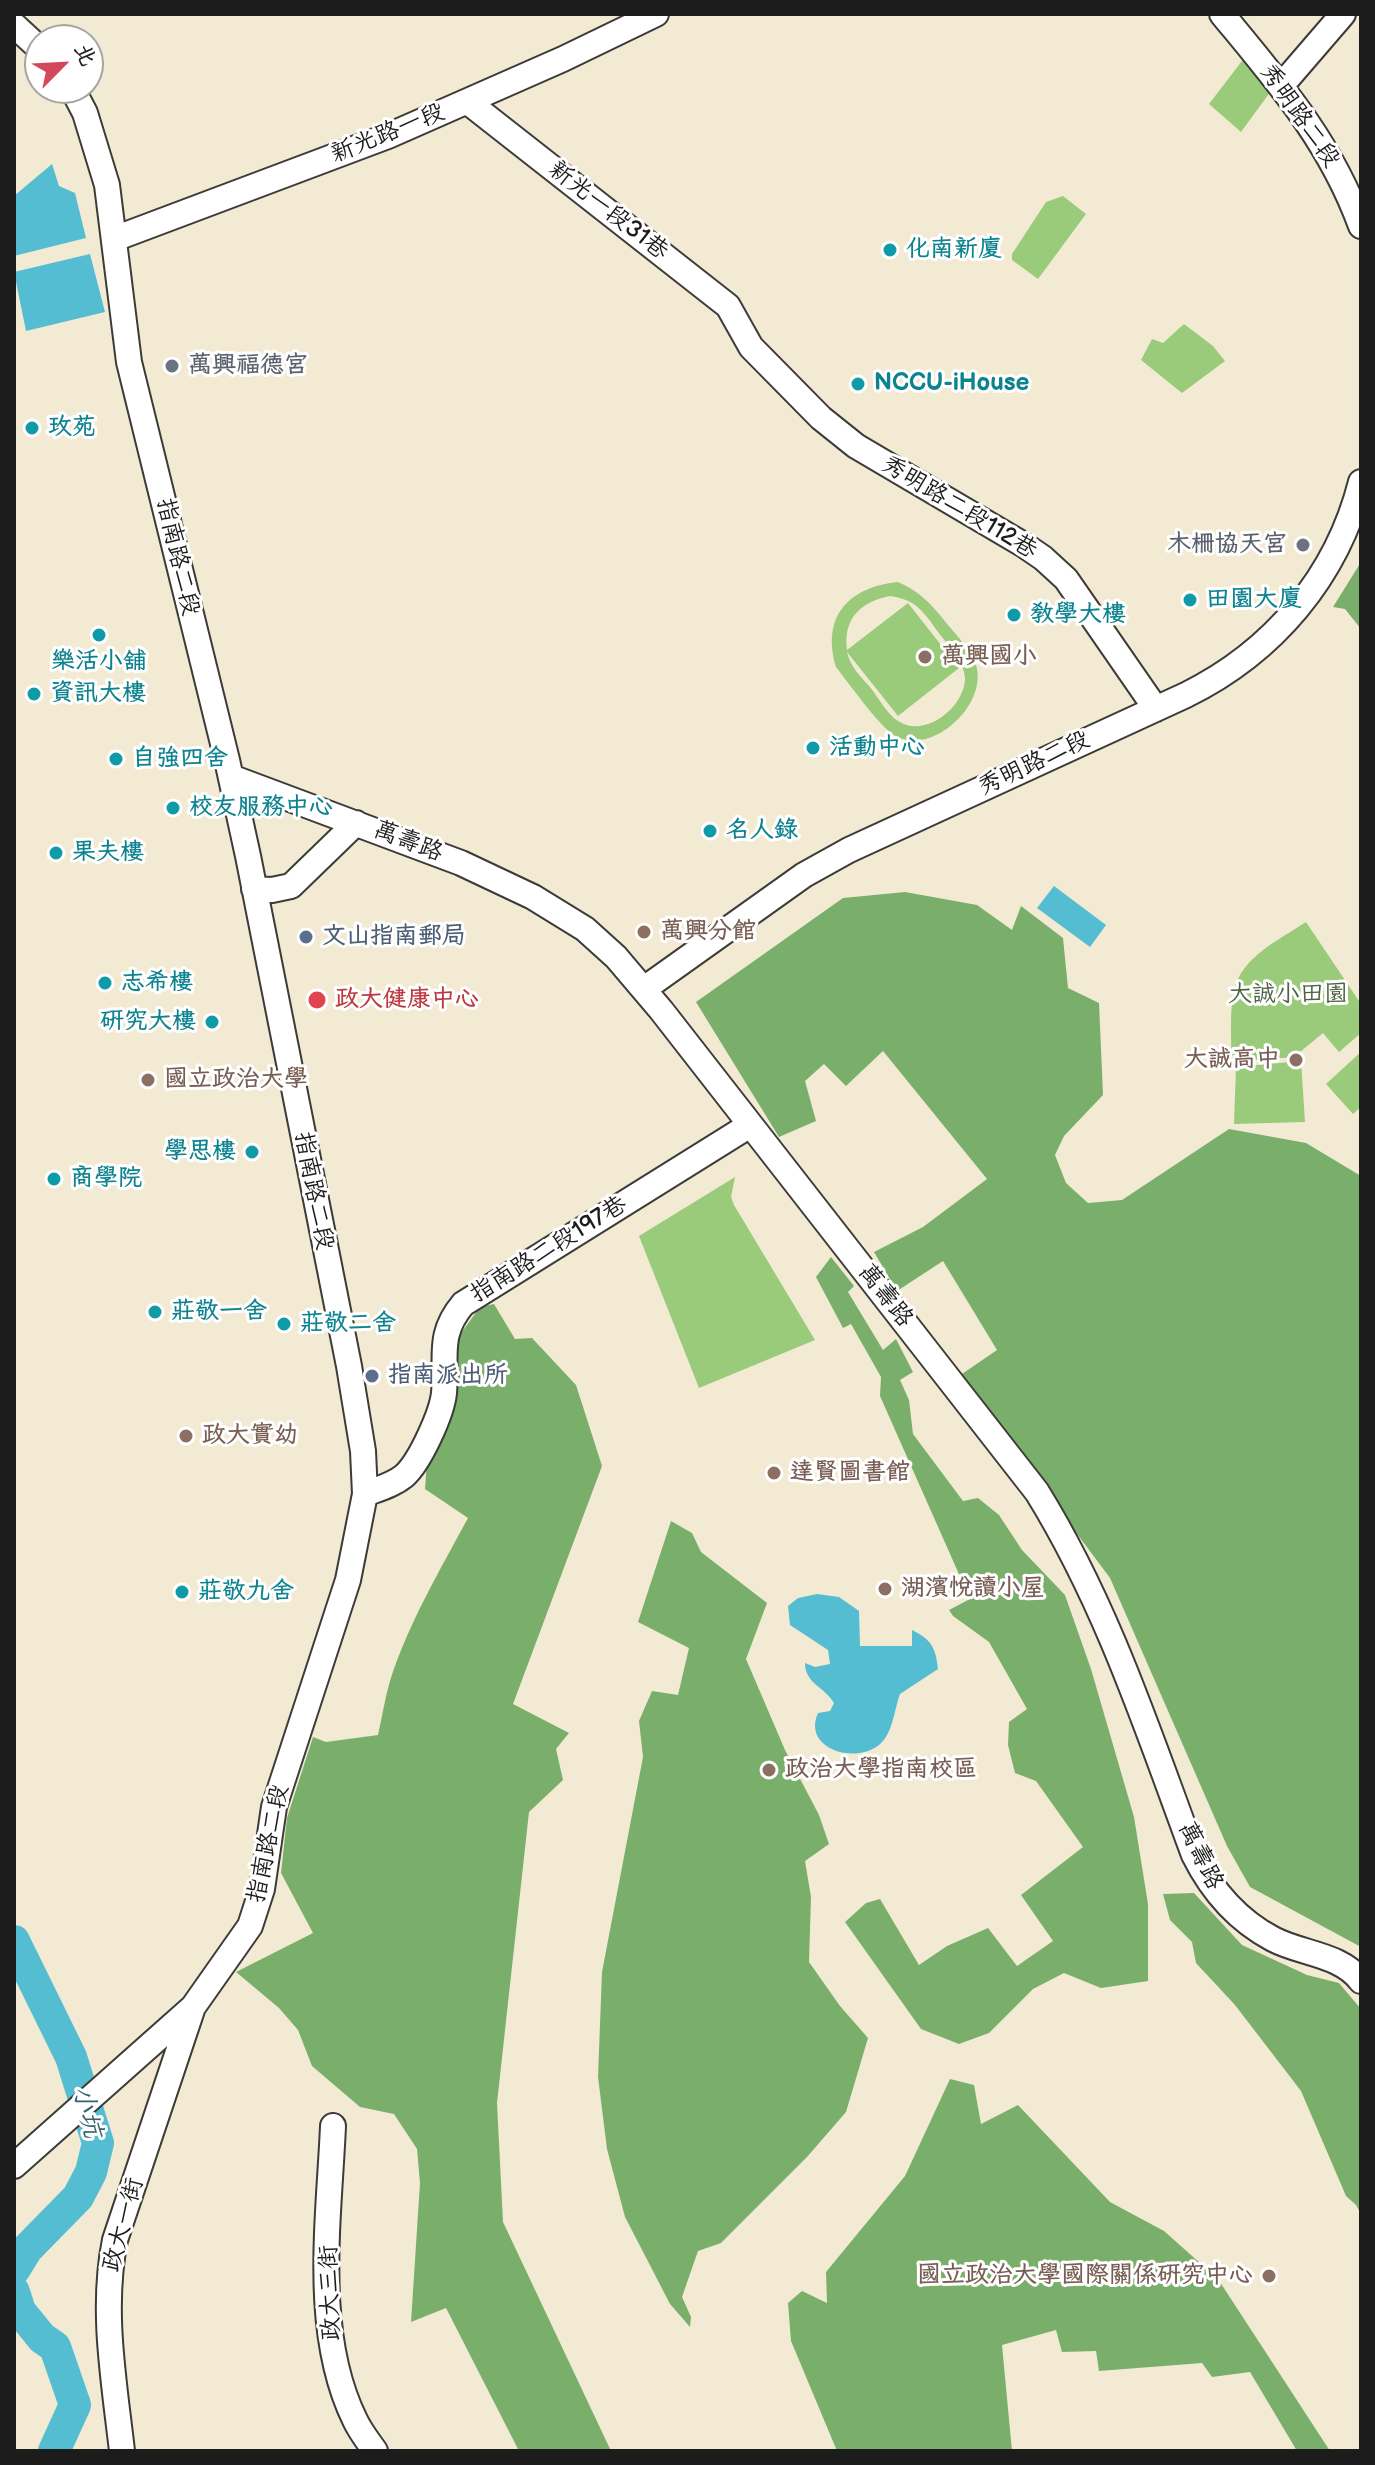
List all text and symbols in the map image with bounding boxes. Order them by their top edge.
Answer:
north arrow [24,24,104,104]
text: 北 [68,39,101,70]
street label: 秀明路二段 [1253,59,1345,173]
street label: 新光路一段 [327,98,449,170]
street label: 新光一段31巷 [542,155,674,267]
place label: 化南新廈 [906,236,1002,264]
marker: 化南新廈 [881,241,899,259]
place label: 萬興福德宮 [188,352,308,380]
marker: 萬興福德宮 [163,357,181,375]
place label: NCCU-iHouse [874,370,1029,398]
marker: NCCU-iHouse [849,375,867,393]
place label: 玫苑 [48,414,96,442]
marker: 玫苑 [23,419,41,437]
street label: 秀明路二段112巷 [876,450,1042,566]
street label: 指南路二段 [149,495,205,619]
place label: 木柵協天宮 [1167,531,1287,559]
marker: 木柵協天宮 [1294,536,1312,554]
place label: 田園大廈 [1206,586,1302,614]
marker: 田園大廈 [1181,591,1199,609]
place label: 教學大樓 [1030,601,1126,629]
marker: 教學大樓 [1005,606,1023,624]
marker: 樂活小舖 [90,626,108,644]
place label: 萬興國小 [941,643,1037,671]
place label: 樂活小舖 [51,648,147,676]
marker: 萬興國小 [916,648,934,666]
place label: 資訊大樓 [50,680,146,708]
marker: 資訊大樓 [25,685,43,703]
street label: 秀明路二段 [974,726,1094,802]
place label: 活動中心 [829,734,925,762]
marker: 活動中心 [804,739,822,757]
place label: 自強四舍 [132,745,228,773]
marker: 自強四舍 [107,750,125,768]
place label: 校友服務中心 [189,794,333,822]
marker: 校友服務中心 [164,799,182,817]
street label: 萬壽路 [369,816,447,868]
place label: 名人錄 [726,817,798,845]
marker: 名人錄 [701,822,719,840]
place label: 果夫樓 [72,839,144,867]
marker: 果夫樓 [47,844,65,862]
place label: 萬興分館 [660,918,756,946]
place label: 文山指南郵局 [322,923,466,951]
marker: 萬興分館 [635,923,653,941]
marker: 文山指南郵局 [297,928,315,946]
place label: 志希樓 [121,969,193,997]
marker: 志希樓 [96,974,114,992]
park label: 大誠小田園 [1228,981,1348,1009]
place label: 政大健康中心 [335,986,479,1014]
marker: 政大健康中心 [306,989,328,1011]
place label: 研究大樓 [100,1008,196,1036]
marker: 研究大樓 [203,1013,221,1031]
place label: 大誠高中 [1184,1046,1280,1074]
marker: 大誠高中 [1287,1051,1305,1069]
place label: 國立政治大學 [164,1066,308,1094]
marker: 國立政治大學 [139,1071,157,1089]
street label: 指南路二段 [287,1129,339,1253]
place label: 學思樓 [164,1138,236,1166]
marker: 學思樓 [243,1143,261,1161]
place label: 商學院 [70,1165,142,1193]
marker: 商學院 [45,1170,63,1188]
street label: 指南路二段197巷 [465,1190,633,1310]
street label: 萬壽路 [851,1259,919,1333]
place label: 莊敬一舍 [171,1298,267,1326]
marker: 莊敬一舍 [146,1303,164,1321]
place label: 莊敬二舍 [300,1310,396,1338]
marker: 莊敬二舍 [275,1315,293,1333]
place label: 指南派出所 [388,1362,508,1390]
marker: 指南派出所 [363,1367,381,1385]
place label: 政大實幼 [202,1422,298,1450]
marker: 政大實幼 [177,1427,195,1445]
place label: 達賢圖書館 [790,1459,910,1487]
marker: 達賢圖書館 [765,1464,783,1482]
place label: 湖濱悅讀小屋 [901,1575,1045,1603]
place label: 莊敬九舍 [198,1578,294,1606]
marker: 湖濱悅讀小屋 [876,1580,894,1598]
marker: 莊敬九舍 [173,1583,191,1601]
place label: 政治大學指南校區 [785,1756,977,1784]
marker: 政治大學指南校區 [760,1761,778,1779]
street label: 指南路二段 [242,1782,296,1906]
street label: 萬壽路 [1171,1817,1229,1895]
water label: 小坑 [65,2083,107,2141]
street label: 政大一街 [98,2175,150,2275]
street label: 政大三街 [315,2245,347,2341]
place label: 國立政治大學國際關係研究中心 [917,2262,1253,2290]
marker: 國立政治大學國際關係研究中心 [1260,2267,1278,2285]

